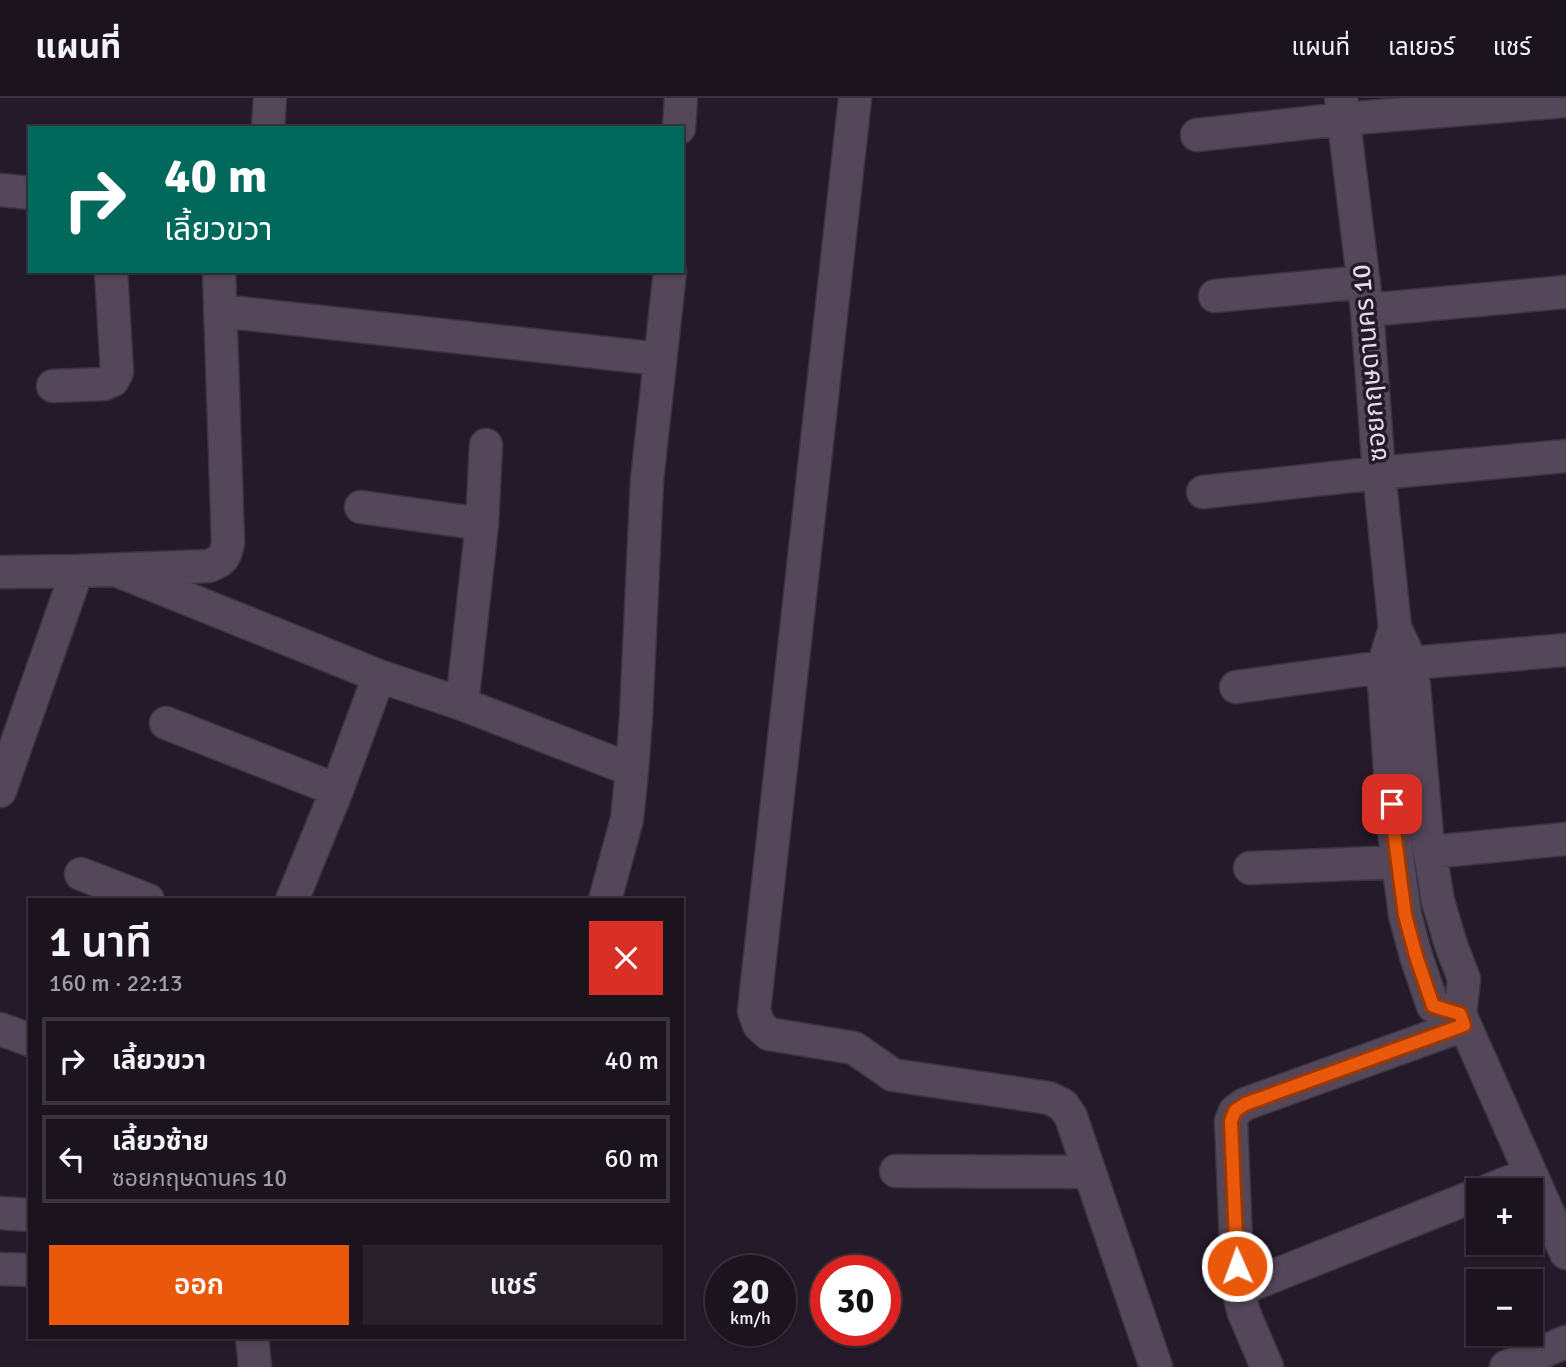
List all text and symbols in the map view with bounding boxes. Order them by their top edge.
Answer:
text: แผนที่ [35,27,121,68]
text: แผนที่ [1292,32,1350,62]
text: เลเยอร์ [1388,32,1455,62]
text: แชร์ [1493,32,1531,62]
text: 40 m [164,146,267,206]
icon: right [49,154,140,245]
text: เลี้ยวขวา [164,210,272,249]
street label: ซอยกฤษดานคร 10 [1345,263,1395,463]
pin [1362,774,1422,834]
icon: arrive [1373,785,1411,823]
text: 1 นาที [49,917,152,968]
button: close [589,921,663,995]
text: 160 m · 22:13 [49,969,183,998]
icon: right [53,1042,91,1080]
text: เลี้ยวขวา [112,1045,206,1077]
text: 40 m [604,1045,659,1077]
text: เลี้ยวซ้าย [112,1126,209,1158]
icon: left [53,1140,91,1178]
text: 60 m [604,1143,659,1175]
text: ซอยกฤษดานคร 10 [112,1164,287,1193]
map controls [1466,1178,1543,1346]
button: + [1466,1178,1543,1255]
position arrow [1200,1229,1274,1303]
button: ออก [49,1245,349,1325]
button: แชร์ [363,1245,663,1325]
speed limit sign: 30 [810,1255,901,1346]
button: − [1466,1269,1543,1346]
text: 20 [732,1270,769,1313]
text: km/h [730,1307,771,1329]

